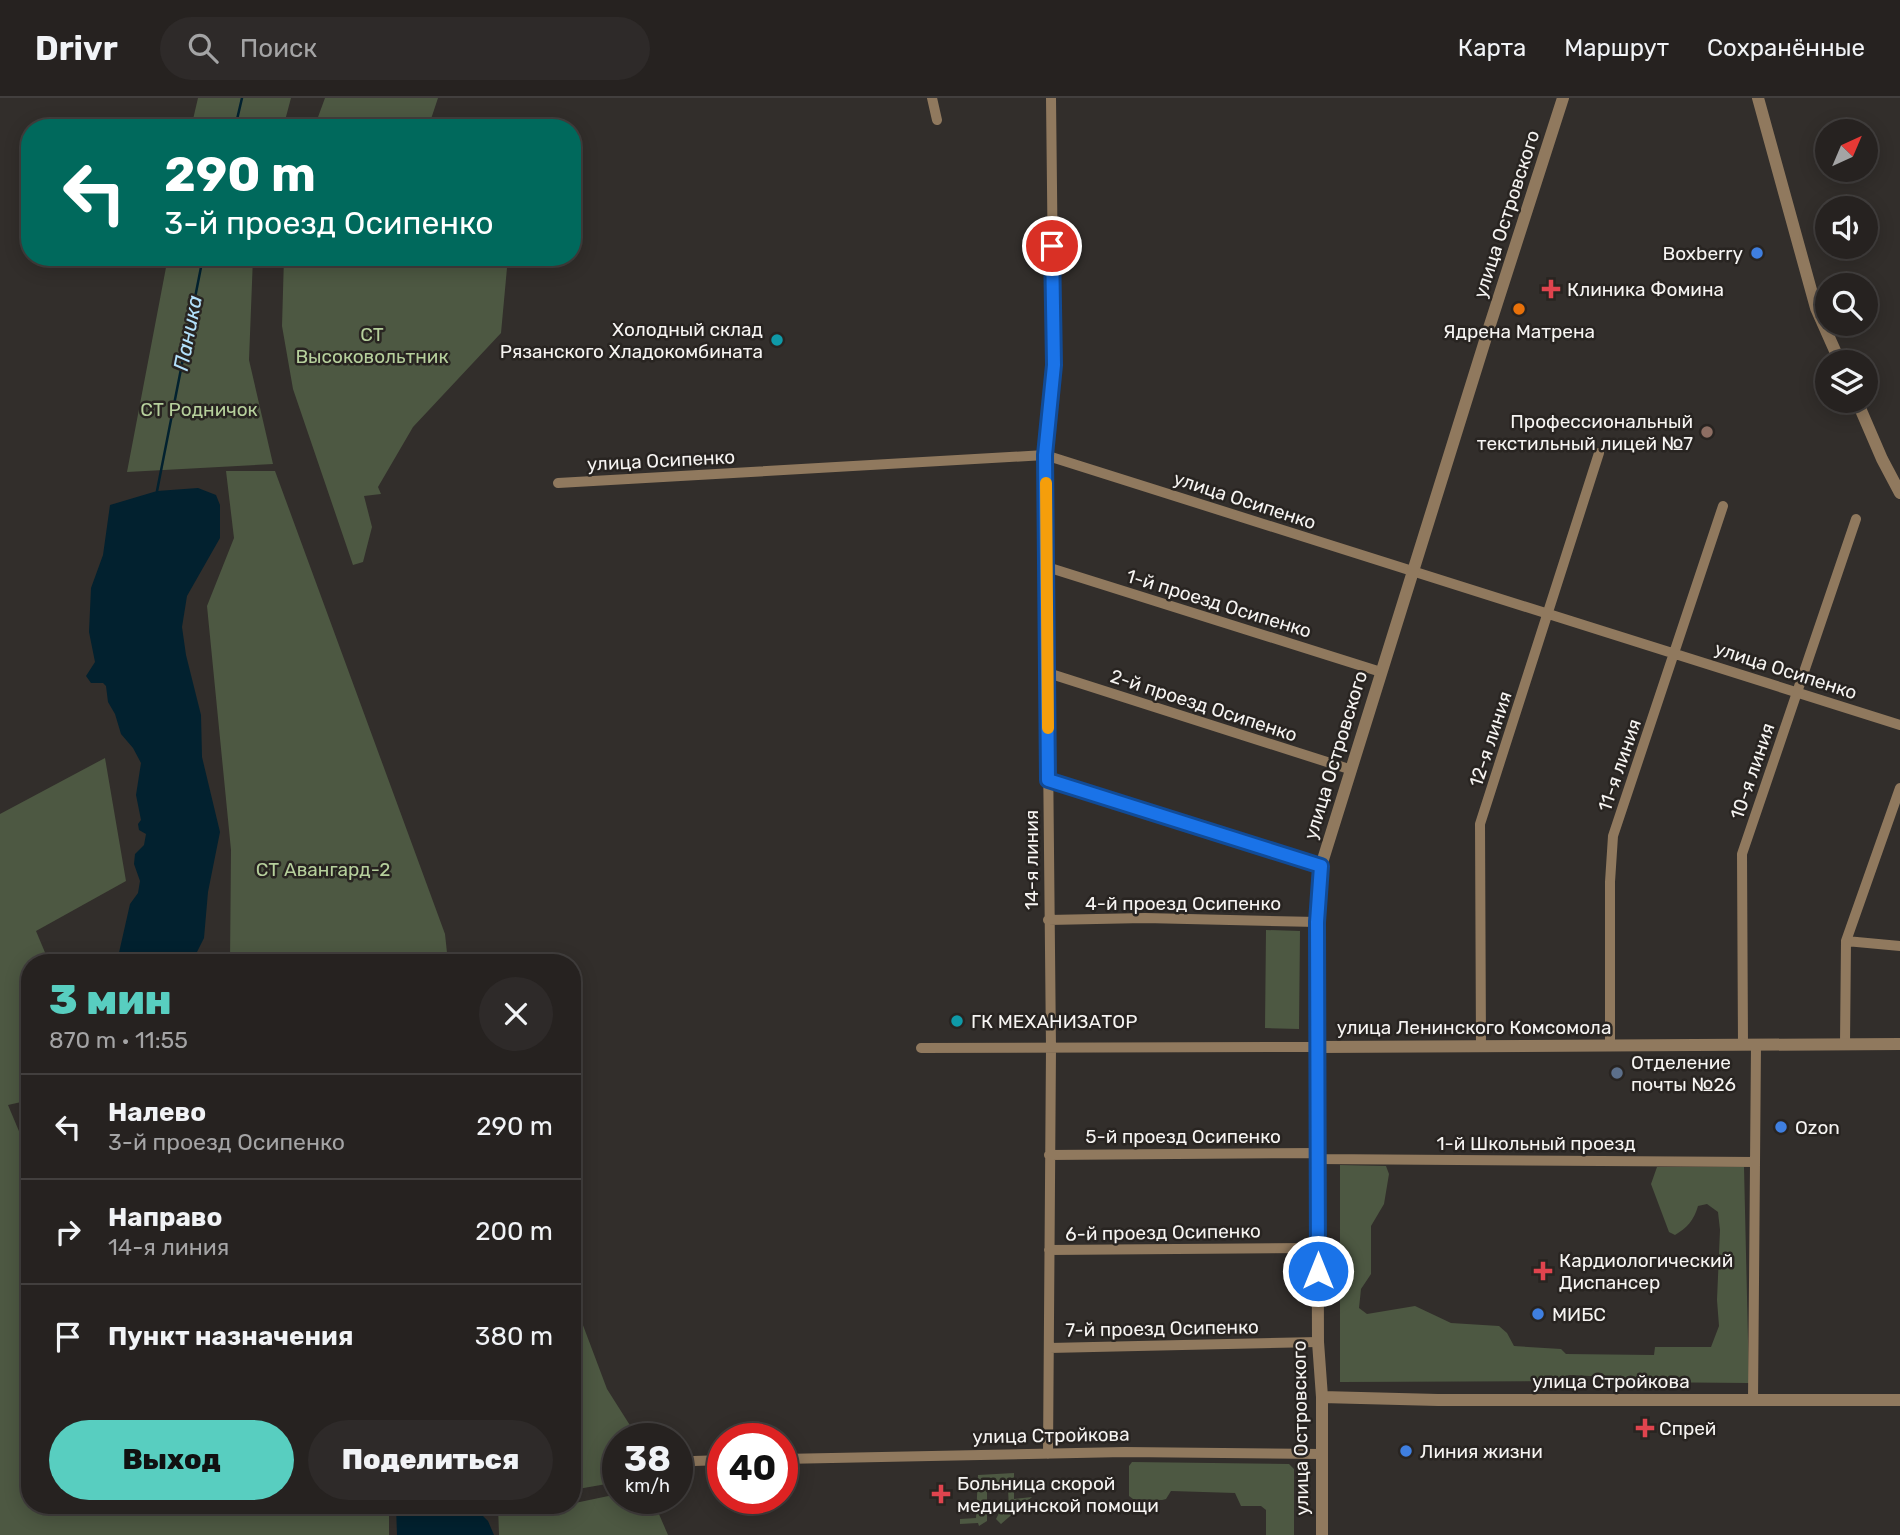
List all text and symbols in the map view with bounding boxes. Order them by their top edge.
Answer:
search box [160,17,650,80]
text: Drivr [35,29,118,68]
icon: search [184,29,222,67]
text: Поиск [240,33,317,64]
text: Карта [1458,34,1526,62]
text: Маршрут [1564,34,1669,62]
text: Сохранённые [1707,34,1865,62]
north arrow [1815,119,1878,182]
map controls [1815,119,1878,413]
street label: улица Островского [1468,127,1544,301]
text: 290 m [164,145,316,203]
icon: left [49,147,140,238]
button: sound [1815,196,1878,259]
text: 3-й проезд Осипенко [164,204,494,242]
pin [1022,216,1082,276]
icon: arrive [1033,227,1071,265]
place label: Boxberry [1663,242,1743,265]
marker: Boxberry [1749,245,1765,261]
button: search [1815,273,1878,336]
place label: Клиника Фомина [1567,278,1724,301]
marker: Клиника Фомина [1541,279,1561,299]
water label: Паника [168,293,207,373]
marker: Ядрена Матрена [1511,301,1527,317]
place label: Холодный склад Рязанского Хладокомбината [500,318,763,363]
place label: Ядрена Матрена [1443,320,1595,343]
park label: СТ Высоковольтник [295,323,449,368]
marker: Холодный склад Рязанского Хладокомбината [769,332,785,348]
button: layers [1815,350,1878,413]
park label: СТ Родничок [140,398,258,421]
place label: Профессиональный текстильный лицей №7 [1477,410,1693,455]
marker: Профессиональный текстильный лицей №7 [1699,424,1715,440]
street label: улица Осипенко [586,445,736,476]
street label: улица Осипенко [1171,467,1319,534]
street label: 1-й проезд Осипенко [1123,564,1314,643]
street label: улица Осипенко [1712,637,1860,704]
street label: 2-й проезд Осипенко [1108,664,1300,747]
street label: улица Островского [1299,668,1372,842]
street label: 12-я линия [1464,688,1517,790]
street label: 11-я линия [1593,716,1646,815]
street label: 10-я линия [1725,720,1780,822]
street label: 14-я линия [1020,810,1043,910]
park label: СТ Авангард-2 [256,858,390,881]
street label: 4-й проезд Осипенко [1085,892,1281,915]
text: 3 мин [49,975,172,1025]
button: close [479,977,553,1051]
place label: ГК МЕХАНИЗАТОР [971,1010,1137,1033]
marker: ГК МЕХАНИЗАТОР [949,1013,965,1029]
street label: улица Ленинского Комсомола [1337,1016,1611,1039]
text: 870 m · 11:55 [49,1026,188,1054]
place label: Отделение почты №26 [1631,1051,1736,1096]
marker: Отделение почты №26 [1609,1065,1625,1081]
text: Налево [108,1097,206,1128]
icon: left [49,1108,87,1146]
text: 290 m [476,1111,553,1142]
place label: Ozon [1795,1116,1840,1139]
marker: Ozon [1773,1119,1789,1135]
street label: 5-й проезд Осипенко [1085,1125,1281,1148]
text: 3-й проезд Осипенко [108,1128,345,1156]
street label: 1-й Школьный проезд [1436,1132,1636,1155]
text: Направо [108,1202,222,1233]
icon: right [49,1213,87,1251]
text: 200 m [475,1216,553,1247]
street label: 6-й проезд Осипенко [1065,1219,1261,1246]
text: 14-я линия [108,1233,229,1261]
position arrow [1281,1234,1355,1308]
place label: Кардиологический Диспансер [1559,1249,1733,1294]
marker: Кардиологический Диспансер [1533,1261,1553,1281]
place label: МИБС [1552,1303,1606,1326]
marker: МИБС [1530,1306,1546,1322]
street label: 7-й проезд Осипенко [1065,1315,1259,1342]
icon: arrive [49,1318,87,1356]
text: Пункт назначения [108,1321,353,1352]
text: 380 m [475,1321,553,1352]
street label: улица Островского [1287,1340,1314,1516]
street label: улица Стройкова [1532,1370,1690,1393]
place label: Спрей [1659,1417,1716,1440]
button: Выход [49,1420,294,1500]
button: Поделиться [308,1420,553,1500]
marker: Спрей [1637,1420,1653,1436]
speed limit sign: 40 [707,1423,798,1514]
street label: улица Стройкова [972,1423,1130,1448]
text: 38 [624,1438,671,1480]
place label: Линия жизни [1420,1440,1543,1463]
marker: Линия жизни [1398,1443,1414,1459]
place label: Больница скорой медицинской помощи [957,1472,1159,1517]
text: km/h [625,1475,670,1497]
marker: Больница скорой медицинской помощи [931,1484,951,1504]

